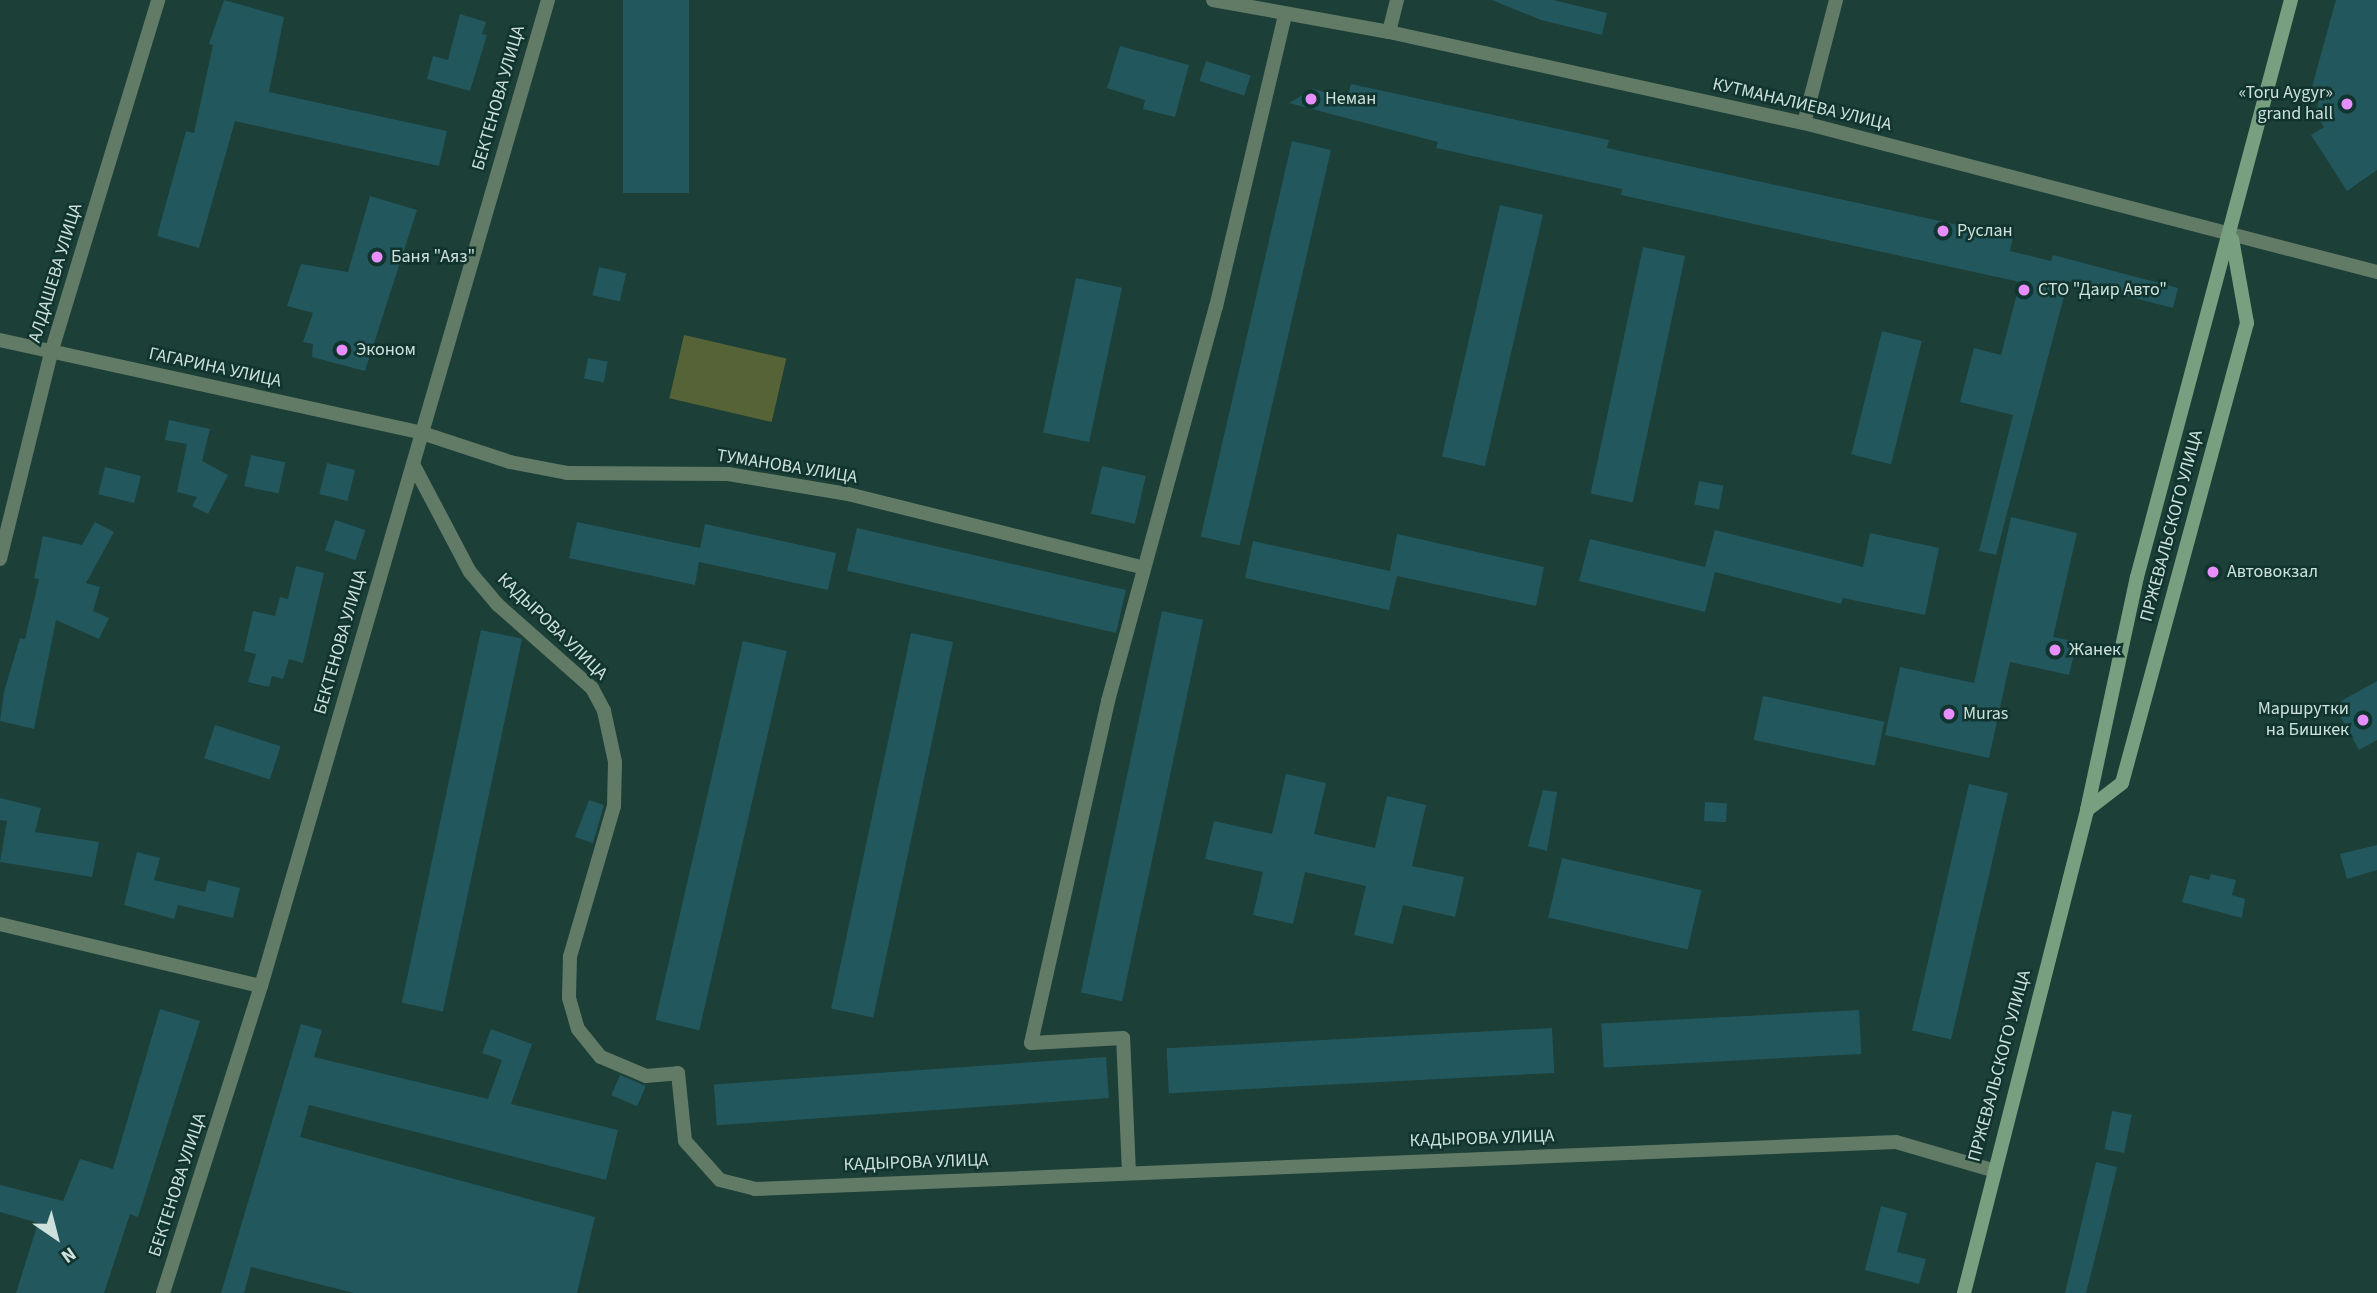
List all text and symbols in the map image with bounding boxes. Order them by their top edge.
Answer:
street label: БЕКТЕНОВА УЛИЦА [468,23,530,173]
street label: КУТМАНАЛИЕВА УЛИЦА [1710,74,1894,136]
place label: «Toru Aygyr» grand hall [2238,83,2333,126]
place label: Неман [1325,88,1376,110]
marker: Неман [1303,91,1319,107]
marker: «Toru Aygyr» grand hall [2339,96,2355,112]
street label: АЛДАШЕВА УЛИЦА [25,201,87,345]
place label: Руслан [1957,220,2013,242]
marker: Руслан [1935,223,1951,239]
place label: Баня "Аяз" [391,246,475,268]
marker: Баня "Аяз" [369,249,385,265]
place label: СТО "Даир Авто" [2038,279,2167,301]
marker: СТО "Даир Авто" [2016,282,2032,298]
place label: Эконом [356,339,416,361]
marker: Эконом [334,342,350,358]
street label: ГАГАРИНА УЛИЦА [147,343,283,393]
street label: ПРЖЕВАЛЬСКОГО УЛИЦА [2136,428,2208,624]
street label: ТУМАНОВА УЛИЦА [715,445,859,489]
place label: Автовокзал [2227,561,2318,583]
marker: Автовокзал [2205,564,2221,580]
street label: БЕКТЕНОВА УЛИЦА [310,567,372,717]
street label: КАДЫРОВА УЛИЦА [492,569,612,685]
place label: Жанек [2069,639,2121,661]
marker: Жанек [2047,642,2063,658]
place label: Маршрутки на Бишкек [2258,699,2349,742]
place label: Muras [1963,703,2008,725]
marker: Muras [1941,706,1957,722]
marker: Маршрутки на Бишкек [2355,712,2371,728]
street label: ПРЖЕВАЛЬСКОГО УЛИЦА [1964,968,2036,1164]
street label: БЕКТЕНОВА УЛИЦА [145,1110,211,1260]
street label: КАДЫРОВА УЛИЦА [1409,1126,1555,1152]
street label: КАДЫРОВА УЛИЦА [843,1150,989,1176]
north arrow [21,1202,91,1272]
text: N [55,1240,81,1269]

